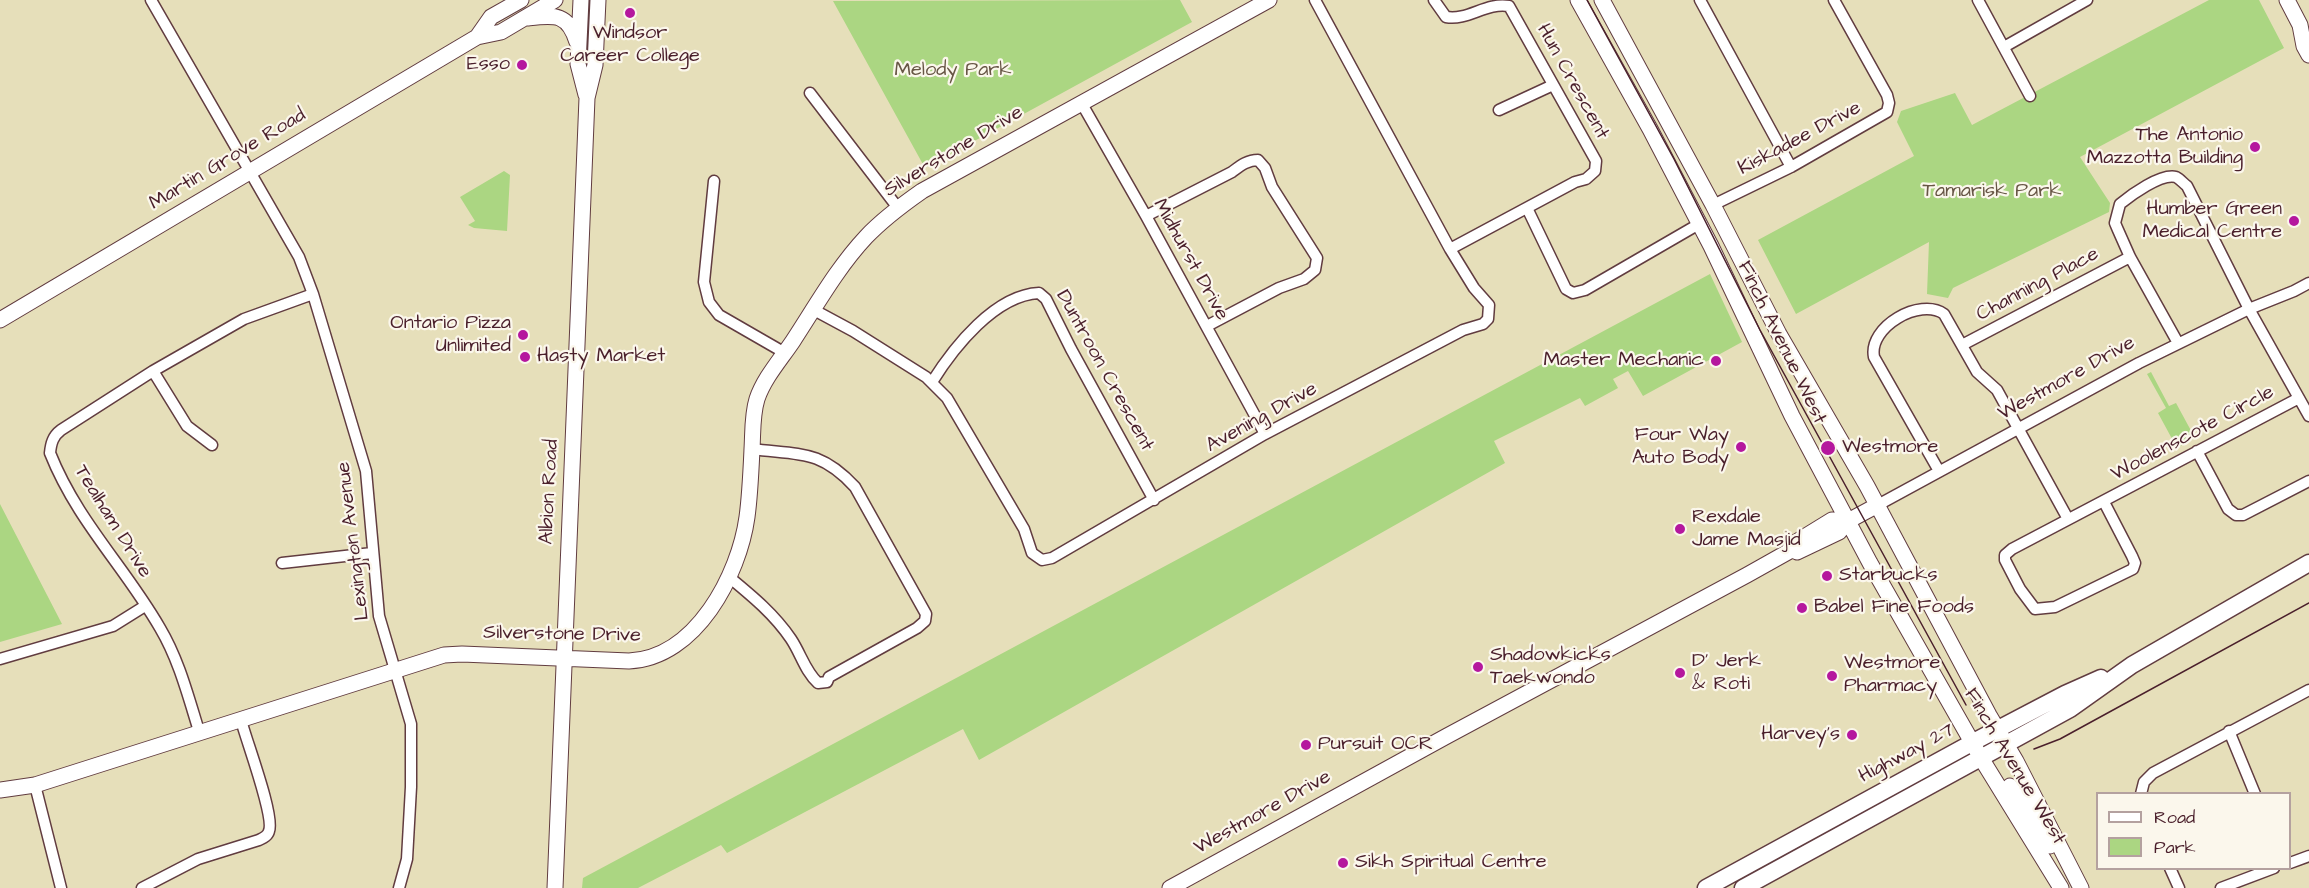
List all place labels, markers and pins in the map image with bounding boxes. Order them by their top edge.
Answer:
marker: Windsor Career College [623,6,637,20]
place label: Windsor Career College [560,22,700,69]
place label: Esso [467,53,510,77]
marker: Esso [515,58,529,72]
place label: The Antonio Mazzotta Building [2087,124,2243,171]
marker: The Antonio Mazzotta Building [2248,140,2262,154]
place label: Humber Green Medical Centre [2142,198,2282,245]
marker: Humber Green Medical Centre [2287,214,2301,228]
place label: Ontario Pizza Unlimited [390,312,511,359]
marker: Ontario Pizza Unlimited [516,328,530,342]
place label: Hasty Market [537,345,665,369]
place label: Master Mechanic [1544,349,1704,373]
marker: Hasty Market [518,350,532,364]
marker: Master Mechanic [1709,354,1723,368]
place label: Four Way Auto Body [1632,424,1729,471]
place label: Westmore [1842,436,1938,460]
marker: Westmore [1819,439,1837,457]
marker: Four Way Auto Body [1734,440,1748,454]
place label: Rexdale Jame Masjid [1692,506,1801,553]
marker: Rexdale Jame Masjid [1673,522,1687,536]
place label: Starbucks [1839,564,1938,588]
marker: Starbucks [1820,569,1834,583]
place label: Babel Fine Foods [1814,596,1974,620]
marker: Babel Fine Foods [1795,601,1809,615]
place label: Shadowkicks Taekwondo [1490,644,1611,691]
place label: D' Jerk & Roti [1692,650,1761,697]
place label: Westmore Pharmacy [1844,652,1940,699]
marker: Shadowkicks Taekwondo [1471,660,1485,674]
marker: D' Jerk & Roti [1673,666,1687,680]
marker: Westmore Pharmacy [1825,669,1839,683]
place label: Harvey's [1761,723,1840,747]
marker: Harvey's [1845,728,1859,742]
place label: Pursuit OCR [1318,733,1433,757]
marker: Pursuit OCR [1299,738,1313,752]
place label: Sikh Spiritual Centre [1355,851,1547,875]
marker: Sikh Spiritual Centre [1336,856,1350,870]

